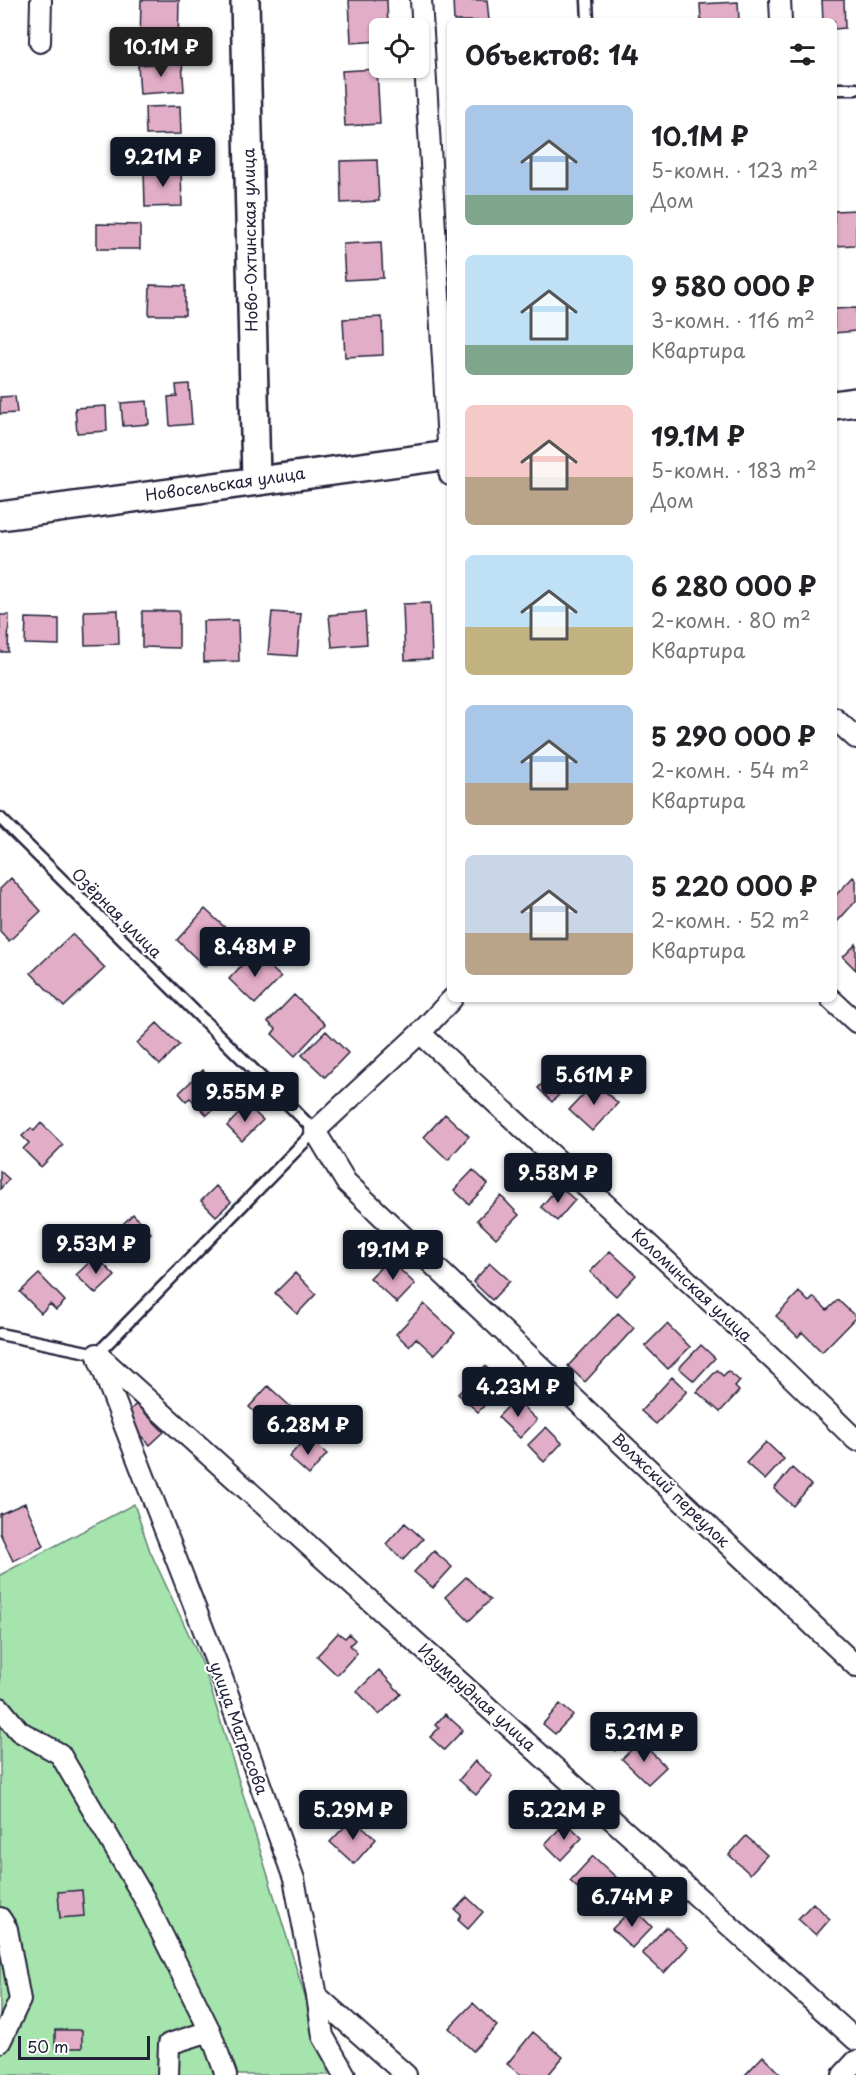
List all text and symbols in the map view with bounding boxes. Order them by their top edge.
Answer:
map controls [369,18,429,78]
button: locate [369,18,429,78]
pin: 10.1M ₽ [106,27,216,78]
text: 10.1M ₽ [123,31,199,61]
text: Объектов: 14 [465,35,639,74]
icon: filters [786,38,819,71]
text: 10.1M ₽ [651,116,749,155]
icon: home [513,129,585,201]
pin: 9.21M ₽ [108,137,218,188]
text: 9.21M ₽ [124,141,202,171]
street label: Ново-Охтинская улица [235,148,263,332]
text: 5-комн. · 123 m² [651,155,818,185]
text: Дом [651,185,694,215]
text: 9 580 000 ₽ [651,266,815,305]
icon: home [513,279,585,351]
text: 3-комн. · 116 m² [651,305,815,335]
text: Квартира [651,335,745,365]
text: 19.1M ₽ [651,416,745,455]
icon: home [513,429,585,501]
text: 5-комн. · 183 m² [651,455,817,485]
street label: Новосельская улица [143,460,306,506]
text: Дом [651,485,694,515]
text: 6 280 000 ₽ [651,566,816,605]
icon: home [513,579,585,651]
text: 2-комн. · 80 m² [651,605,811,635]
text: Квартира [651,635,745,665]
text: 5 290 000 ₽ [651,716,815,755]
icon: home [513,729,585,801]
text: 2-комн. · 54 m² [651,755,809,785]
text: Квартира [651,785,745,815]
street label: Озёрная улица [67,862,168,963]
text: 5 220 000 ₽ [651,866,817,905]
icon: home [513,879,585,951]
text: 2-комн. · 52 m² [651,905,810,935]
pin: 8.48M ₽ [200,927,310,978]
text: 8.48M ₽ [214,931,296,961]
text: Квартира [651,935,745,965]
pin: 5.61M ₽ [539,1055,649,1106]
text: 5.61M ₽ [555,1059,633,1089]
pin: 9.55M ₽ [190,1072,300,1123]
text: 9.55M ₽ [206,1076,284,1106]
pin: 9.58M ₽ [503,1153,613,1204]
text: 9.58M ₽ [518,1157,598,1187]
street label: Коломинская улица [627,1222,758,1347]
pin: 9.53M ₽ [41,1224,151,1275]
text: 9.53M ₽ [56,1228,136,1258]
pin: 19.1M ₽ [338,1230,448,1281]
text: 19.1M ₽ [357,1234,429,1264]
pin: 4.23M ₽ [463,1367,573,1418]
text: 4.23M ₽ [476,1371,560,1401]
pin: 6.28M ₽ [253,1405,363,1456]
text: 6.28M ₽ [267,1409,349,1439]
street label: Волжский переулок [607,1427,736,1552]
street label: Изумрудная улица [413,1637,542,1756]
street label: улица Матросова [205,1658,275,1798]
pin: 5.21M ₽ [589,1712,699,1763]
text: 5.21M ₽ [604,1716,684,1746]
pin: 5.29M ₽ [298,1790,408,1841]
pin: 5.22M ₽ [509,1790,619,1841]
text: 5.29M ₽ [313,1794,393,1824]
text: 5.22M ₽ [523,1794,605,1824]
pin: 6.74M ₽ [577,1877,687,1928]
text: 6.74M ₽ [591,1881,673,1911]
scale bar [18,2033,150,2060]
text: 50 m [27,2034,68,2058]

